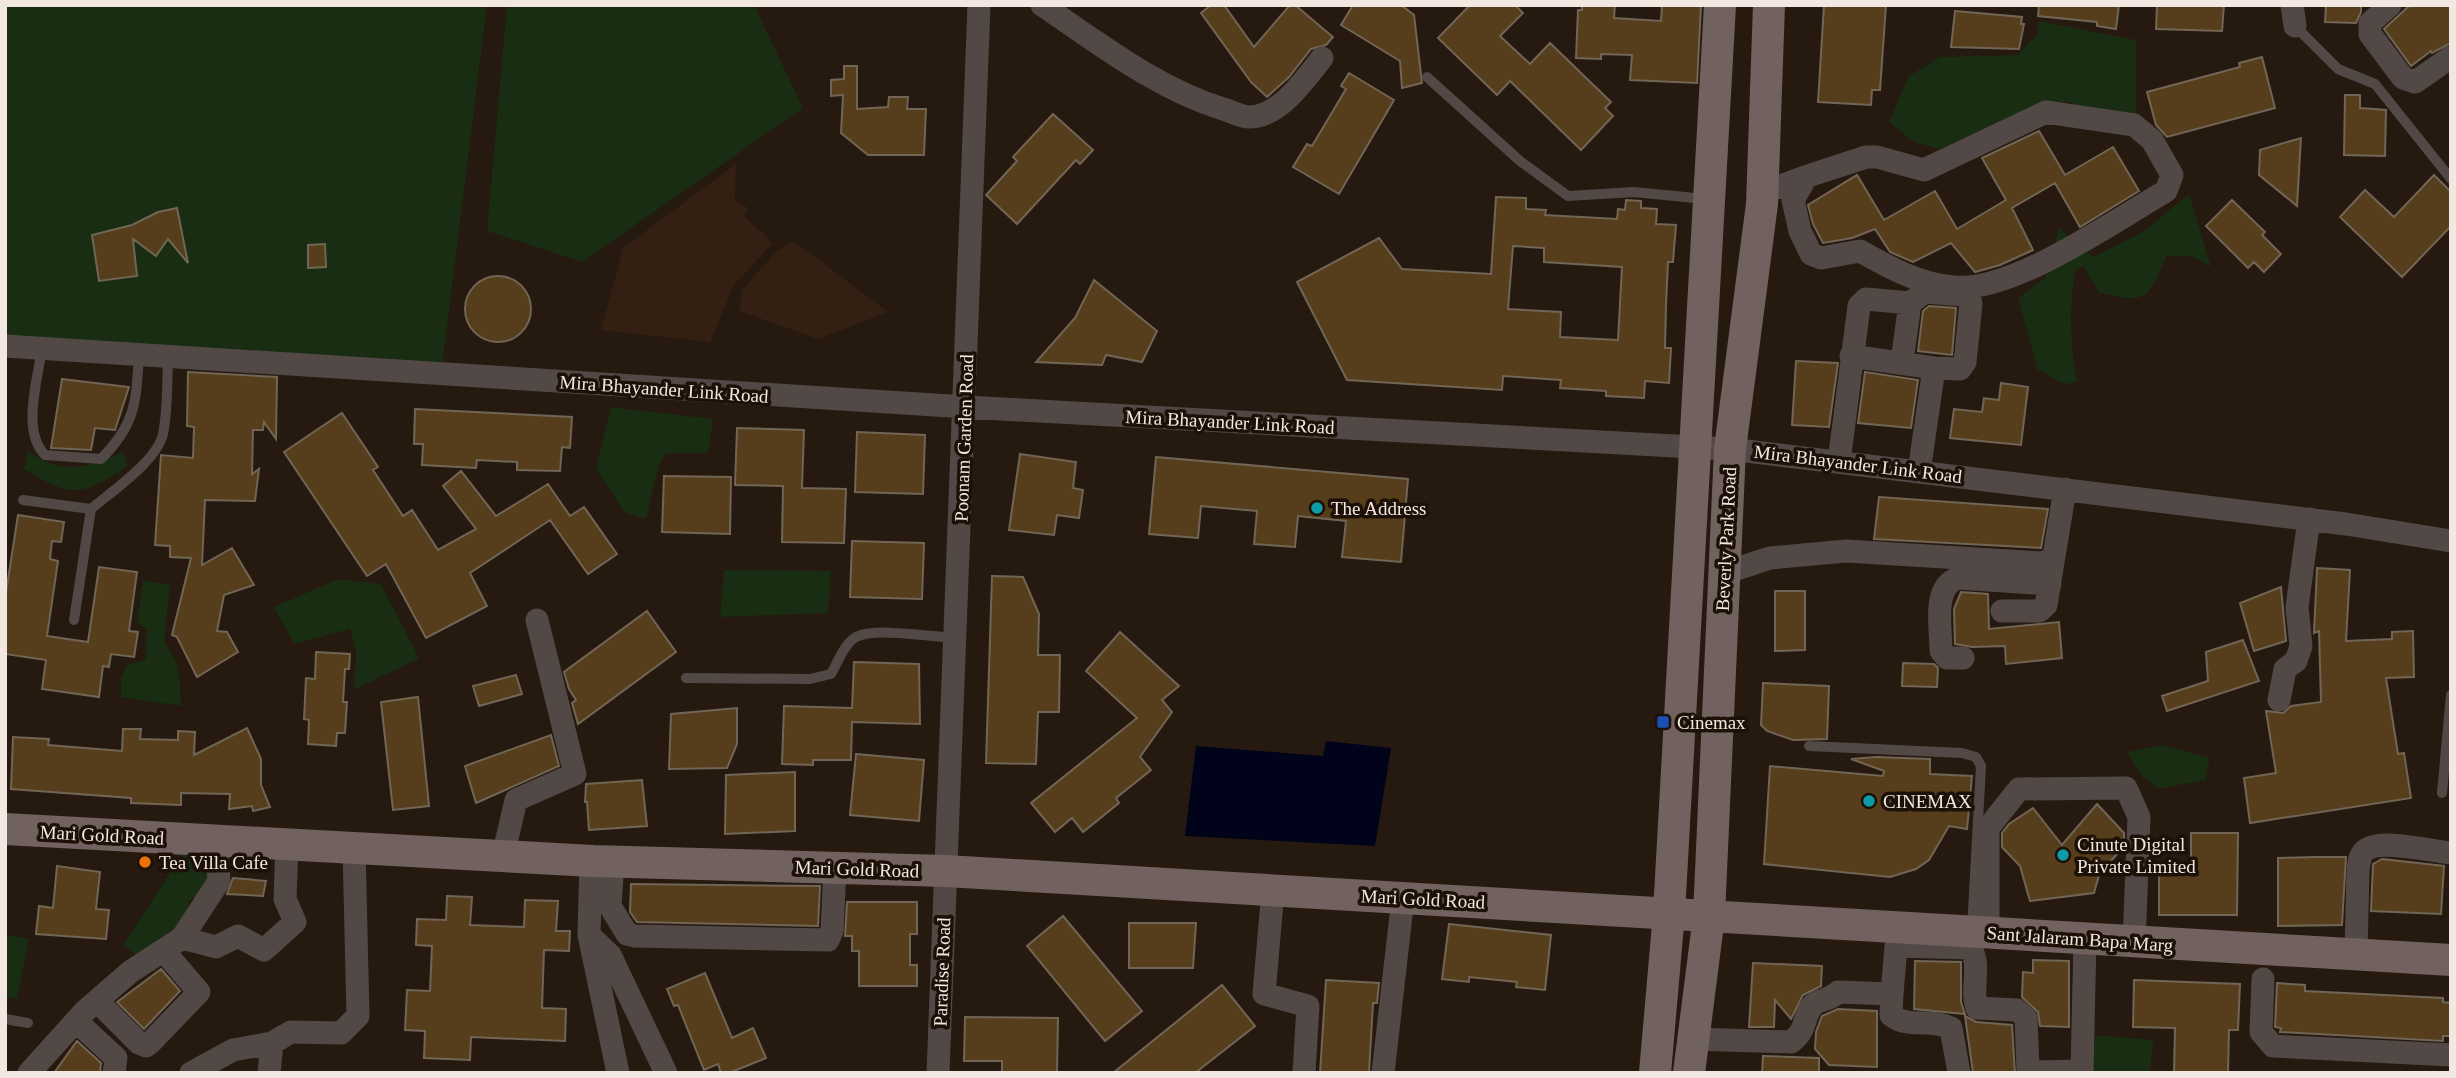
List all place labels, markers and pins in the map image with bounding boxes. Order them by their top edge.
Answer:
place label: The Address [1331,498,1427,519]
marker: The Address [1309,500,1325,516]
place label: Cinemax [1677,712,1746,733]
marker: Cinemax [1655,714,1671,730]
place label: CINEMAX [1883,791,1972,812]
marker: CINEMAX [1861,793,1877,809]
place label: Cinute Digital Private Limited [2077,834,2196,877]
marker: Cinute Digital Private Limited [2055,847,2071,863]
place label: Tea Villa Cafe [159,852,268,873]
marker: Tea Villa Cafe [137,854,153,870]

